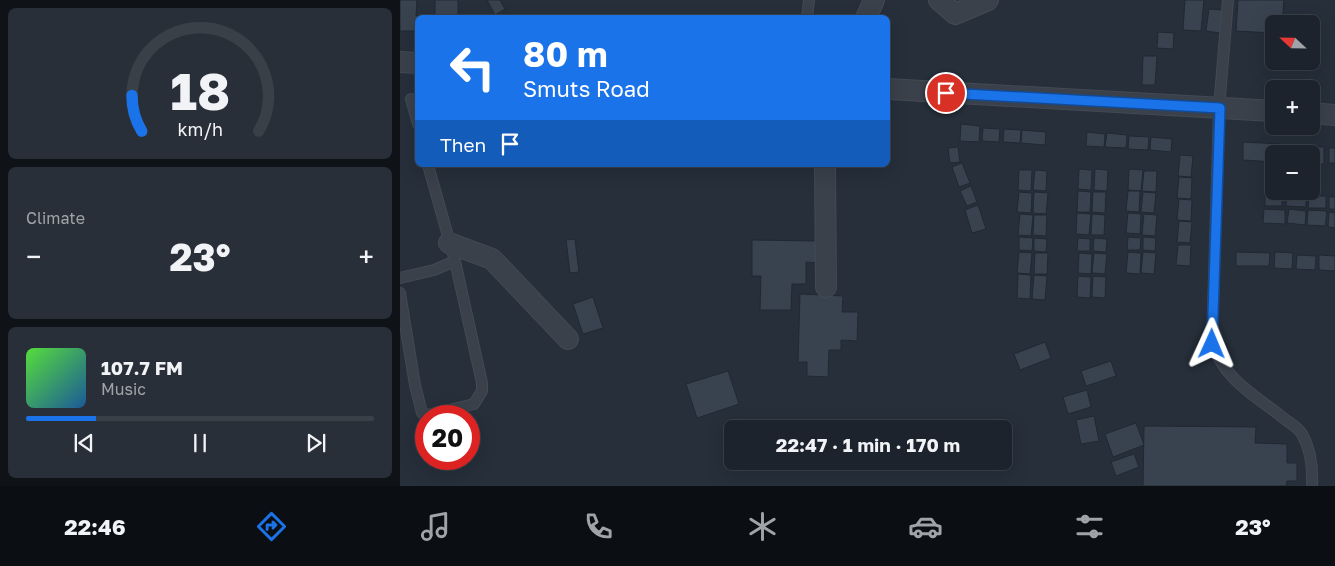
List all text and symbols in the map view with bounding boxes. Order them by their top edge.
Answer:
north arrow [1265,15,1320,70]
map controls [1265,15,1320,200]
text: 80 m [523,33,608,75]
icon: left [440,35,505,100]
text: 18 [170,59,230,121]
pin [925,72,967,114]
text: Smuts Road [523,75,650,102]
icon: arrive [932,79,960,107]
button: + [1265,80,1320,135]
text: km/h [177,118,223,140]
icon: arrive [496,130,524,158]
text: Then [440,133,486,156]
button: − [1265,145,1320,200]
text: Climate [26,208,85,228]
text: 23° [169,234,231,279]
text: − [26,240,41,273]
text: + [359,240,374,273]
position arrow [1185,317,1237,369]
text: 107.7 FM [101,356,183,379]
text: Music [101,379,146,399]
speed limit sign: 20 [415,405,480,470]
icon: previous [70,429,98,457]
icon: pause [186,429,214,457]
icon: next [302,429,330,457]
text: 22:47 · 1 min · 170 m [776,433,960,456]
icon: directions [254,509,289,544]
icon: music [418,509,453,544]
icon: phone [581,509,616,544]
icon: climate [745,509,780,544]
icon: car [908,509,943,544]
icon: filters [1072,509,1107,544]
text: 22:46 [64,513,126,540]
text: 23° [1235,513,1271,540]

